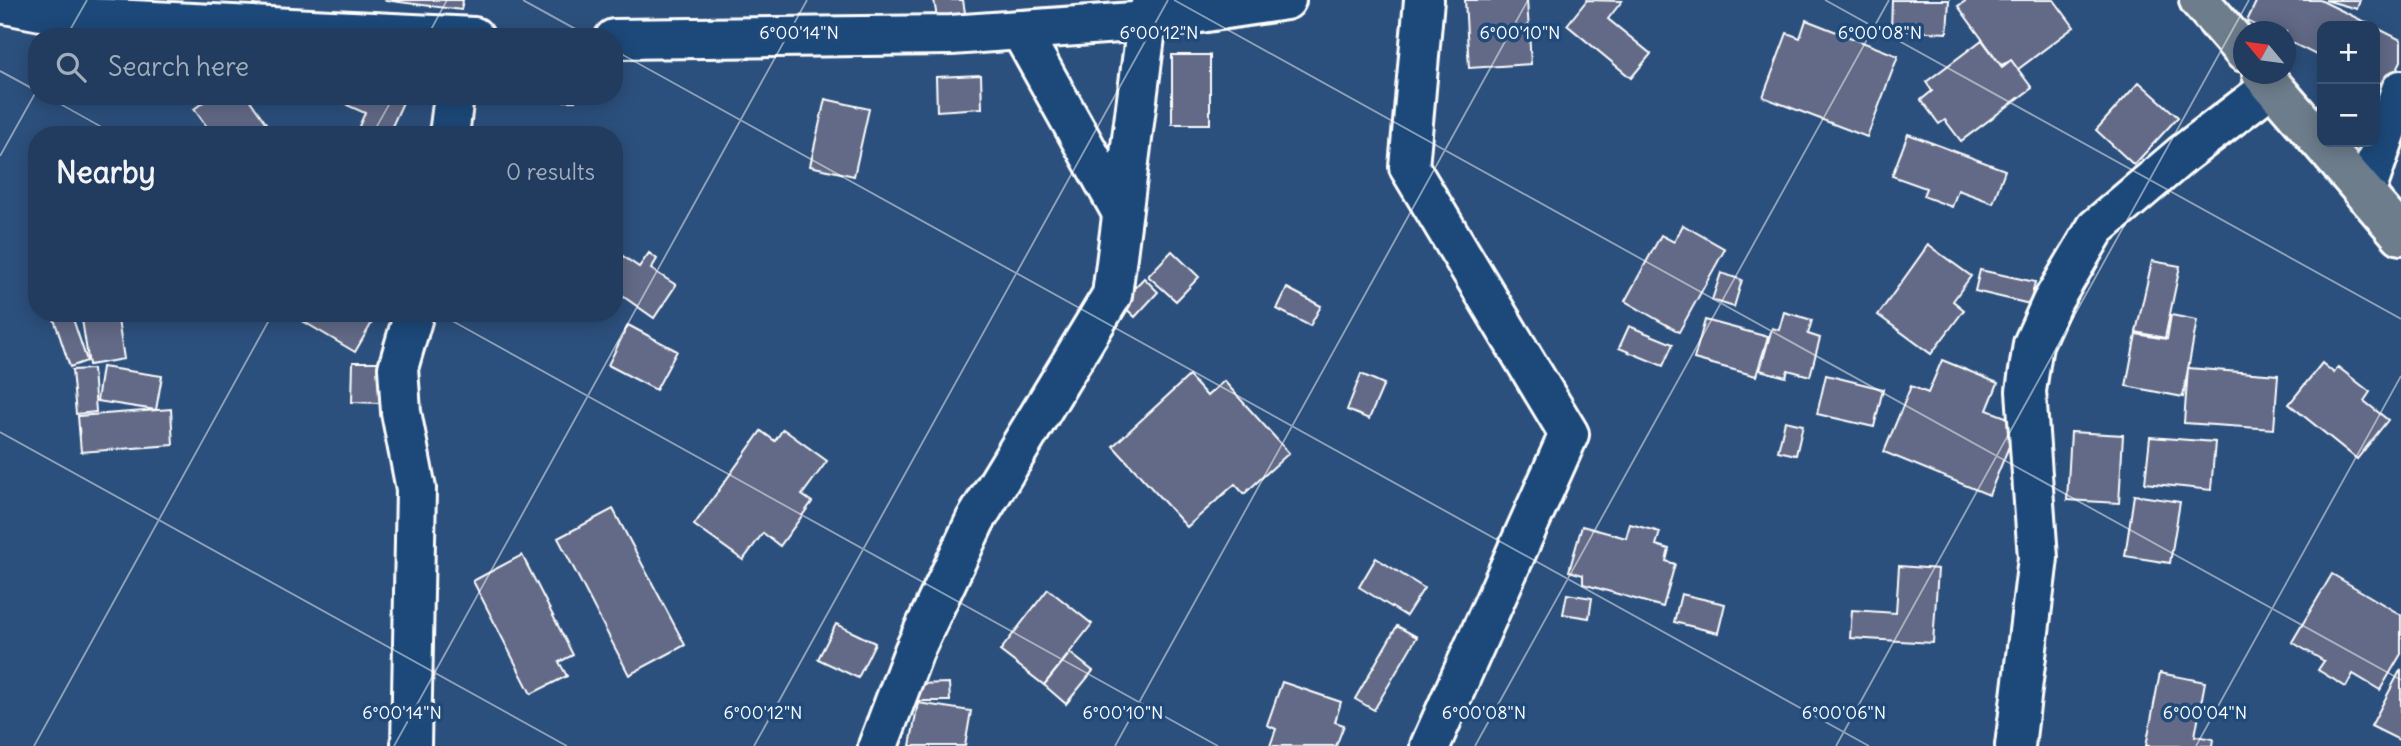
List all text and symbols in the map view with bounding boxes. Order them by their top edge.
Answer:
text: 6°00'14"N [759,21,839,44]
text: 6°00'12"N [1119,21,1199,44]
text: 6°00'10"N [1479,21,1561,44]
text: 6°00'08"N [1838,21,1922,44]
north arrow [2233,21,2296,84]
map controls [2317,21,2380,147]
button: + [2317,21,2380,84]
search box [28,28,623,105]
icon: search [52,48,90,86]
text: Search here [108,50,249,83]
button: − [2317,84,2380,147]
text: Nearby [56,153,156,191]
text: 0 results [506,157,595,186]
text: 6°00'14"N [362,701,442,724]
text: 6°00'12"N [723,701,803,724]
text: 6°00'10"N [1082,701,1164,724]
text: 6°00'08"N [1442,701,1526,724]
text: 6°00'06"N [1802,701,1886,724]
text: 6°00'04"N [2163,701,2247,724]

